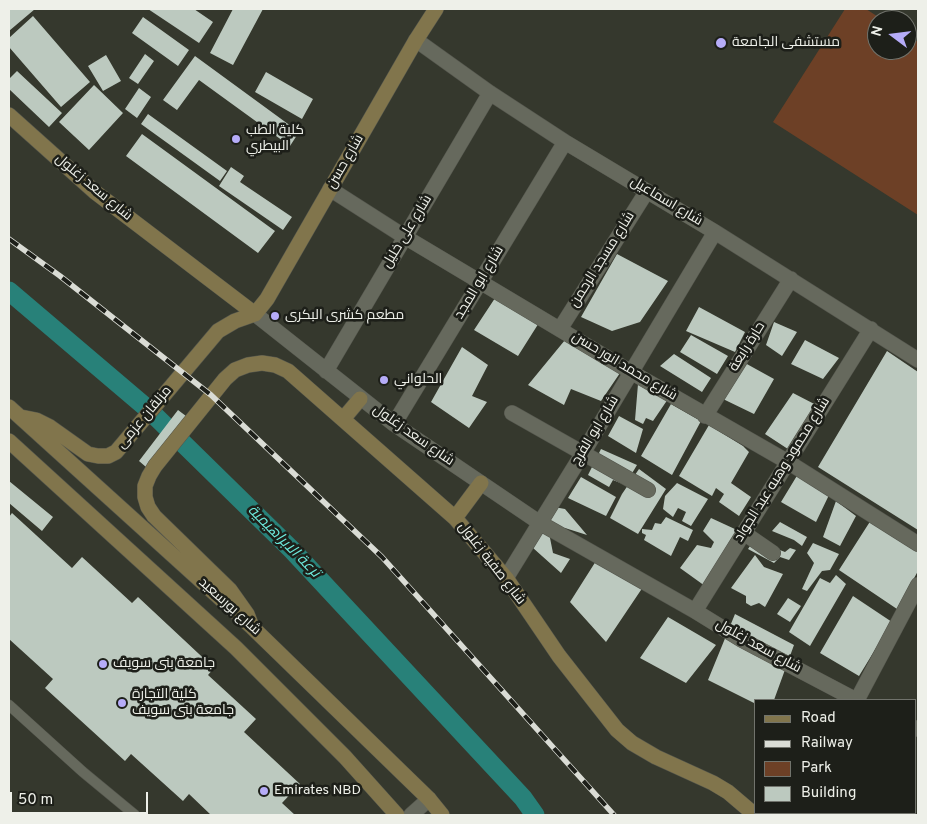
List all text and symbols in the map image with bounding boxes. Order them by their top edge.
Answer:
north arrow [867,10,917,60]
text: N [868,24,888,38]
place label: مستشفى الجامعة [732,35,840,51]
marker: مستشفى الجامعة [714,36,728,50]
place label: كلية الطب البيطري [246,123,304,156]
street label: شارع حسن [324,132,368,192]
marker: كلية الطب البيطري [230,133,242,145]
street label: شارع سعد زغلول [51,151,135,225]
street label: شارع اسماعيل [627,174,705,230]
street label: شارع على خليل [380,192,436,272]
street label: شارع مسجد الرحمن [567,209,639,311]
street label: شارع ابو المجد [452,243,508,323]
place label: مطعم كشرى البكرى [285,308,404,324]
marker: مطعم كشرى البكرى [269,310,281,322]
street label: حارة رابعة [726,319,770,375]
street label: شارع محمد انور حسن [568,329,680,405]
place label: الحلواني [394,372,442,388]
marker: الحلواني [378,374,390,386]
street label: مزلقان عزمى [114,383,176,453]
street label: شارع ابو الفرج [569,393,623,469]
street label: شارع محمود وهبه عبد الجواد [731,394,835,546]
street label: شارع سعد زغلول [369,402,457,470]
water label: ترعة الابراهيمية [243,502,323,582]
street label: شارع صفية زغلول [454,519,528,609]
street label: شارع بورسعيد [194,575,264,639]
street label: شارع سعد زغلول [712,617,804,677]
place label: جامعة بنى سويف [113,656,215,672]
marker: جامعة بنى سويف [97,658,109,670]
place label: كلية التجارة جامعة بنى سويف [132,687,234,720]
marker: كلية التجارة جامعة بنى سويف [116,697,128,709]
legend [754,699,917,814]
text: Road [801,709,836,728]
text: Railway [801,734,853,753]
text: Park [801,759,832,778]
scale bar [12,782,150,814]
place label: Emirates NBD [274,783,361,799]
text: Building [801,784,856,803]
marker: Emirates NBD [258,785,270,797]
text: 50 m [18,791,53,810]

